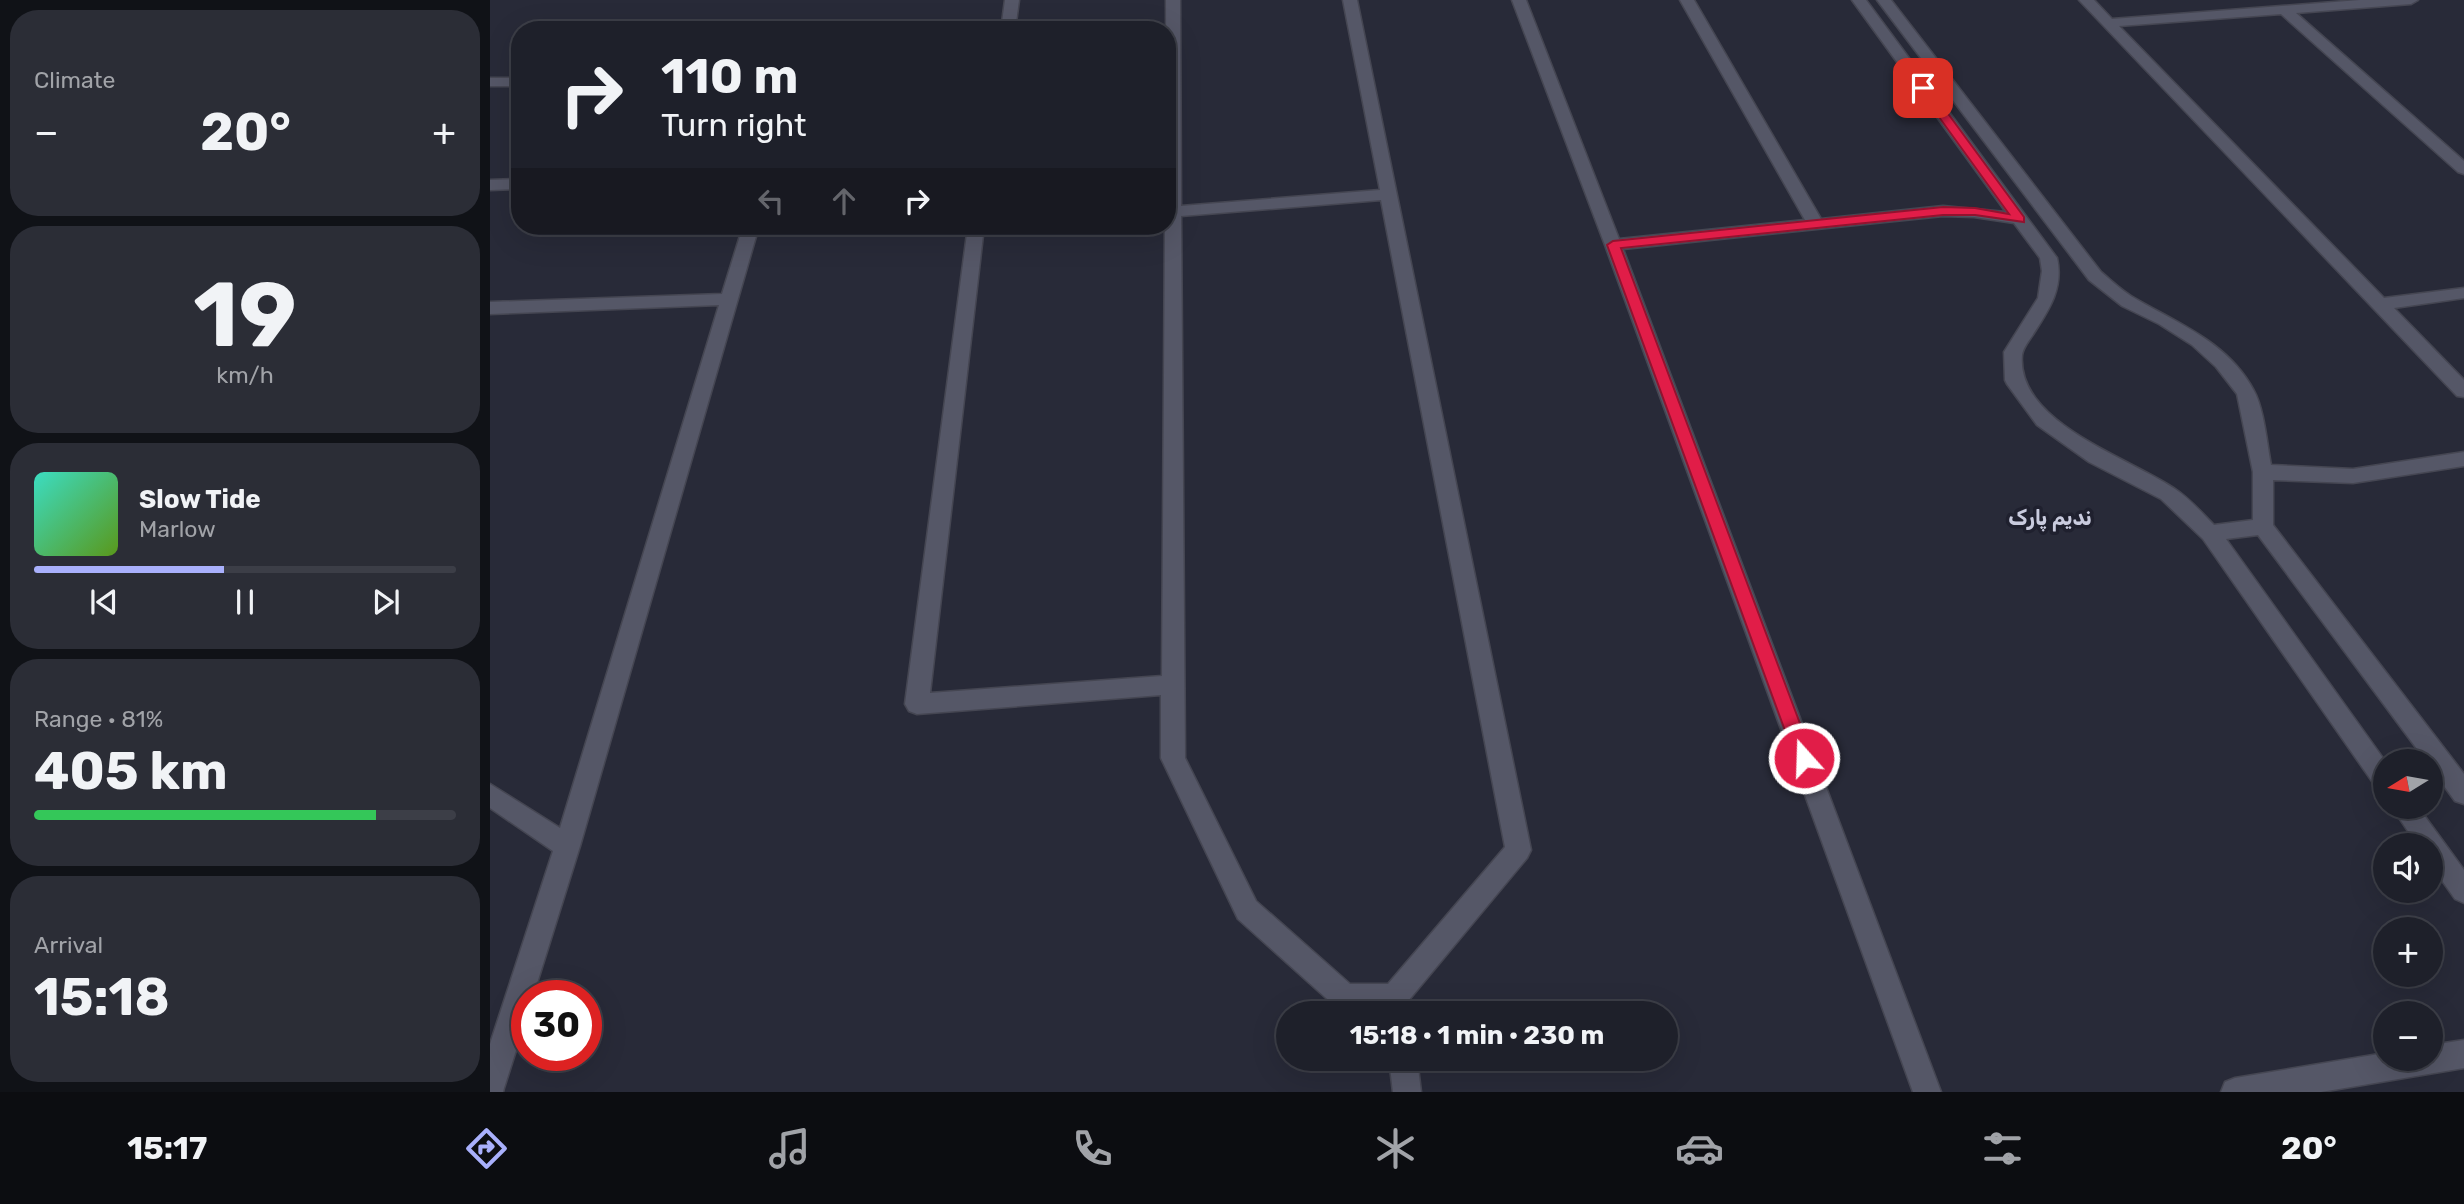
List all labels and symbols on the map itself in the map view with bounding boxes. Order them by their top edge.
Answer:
pin [1893,58,1953,118]
district label: ندیم پارک [2008,505,2092,532]
position arrow [1767,721,1841,795]
north arrow [2373,749,2443,819]
speed limit sign: 30 [511,980,602,1071]

